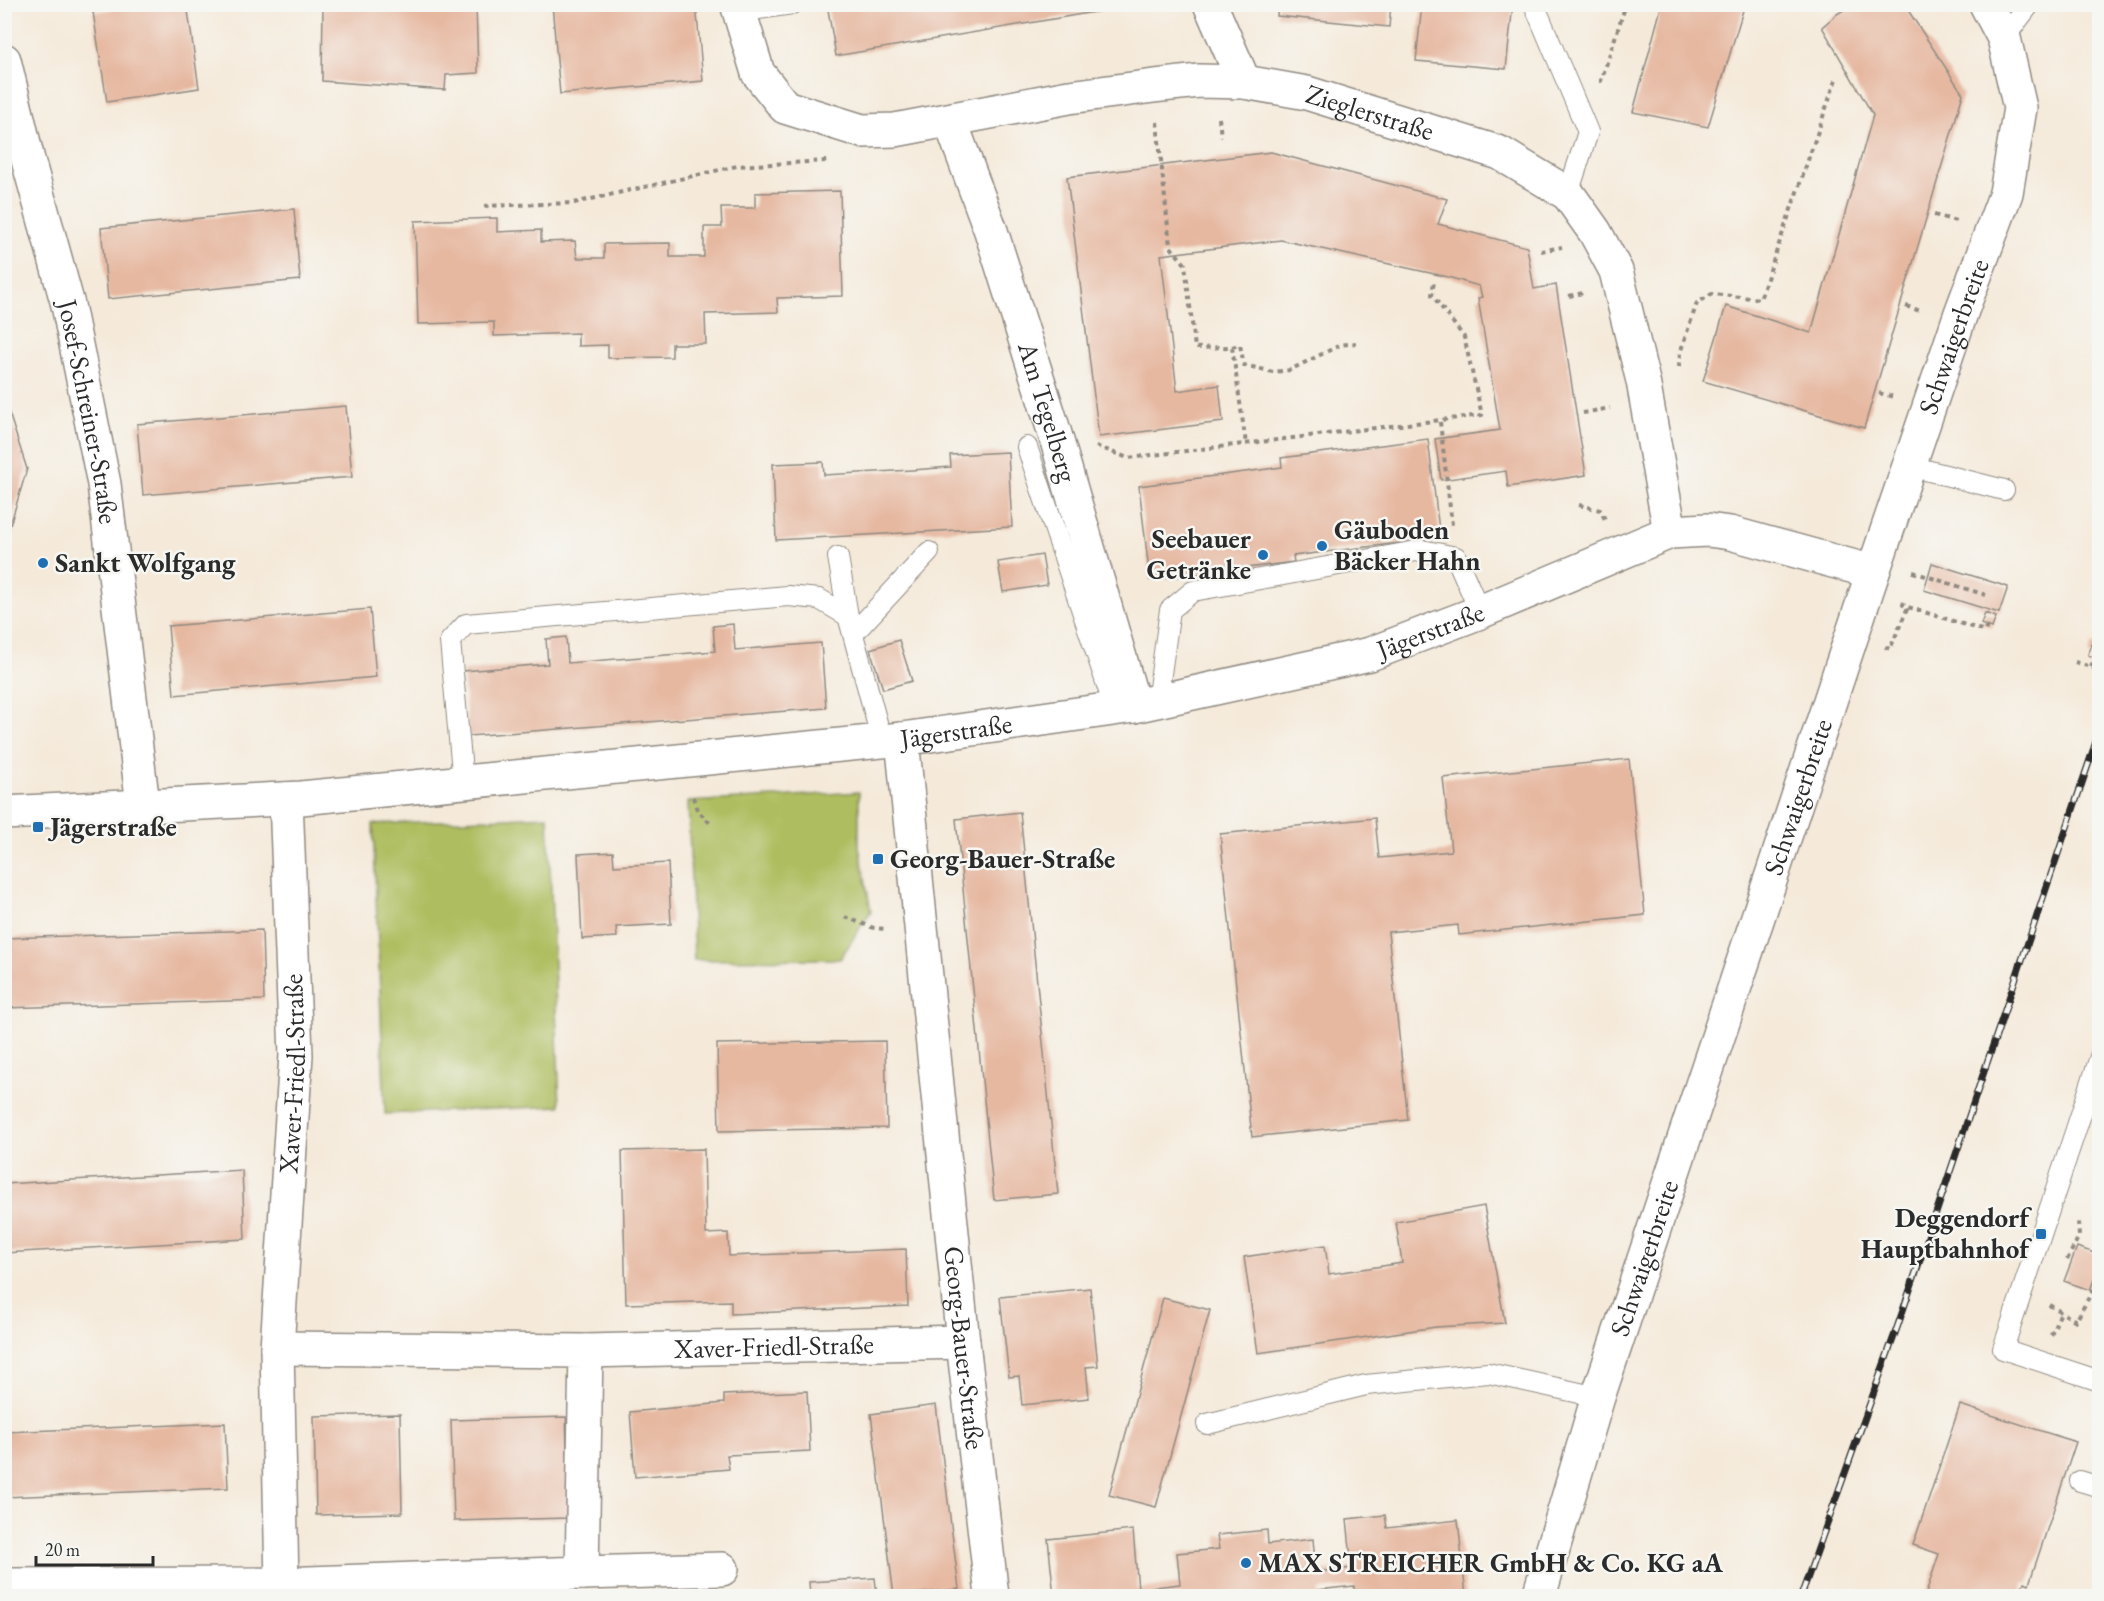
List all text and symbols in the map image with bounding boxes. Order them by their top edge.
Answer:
street label: Zieglerstraße [1302,76,1438,148]
street label: Schwaigerbreite [1910,254,1997,419]
street label: Josef-Schreiner-Straße [50,293,127,526]
street label: Am Tegelberg [1010,336,1086,486]
place label: Gäuboden Bäcker Hahn [1334,512,1480,578]
place label: Seebauer Getränke [1146,521,1252,587]
marker: Gäuboden Bäcker Hahn [1315,539,1329,553]
place label: Sankt Wolfgang [55,545,236,580]
marker: Seebauer Getränke [1256,548,1270,562]
marker: Sankt Wolfgang [36,556,50,570]
street label: Jägerstraße [1370,594,1489,668]
street label: Jägerstraße [896,706,1014,756]
street label: Schwaigerbreite [1755,714,1840,880]
place label: Jägerstraße [47,809,177,844]
marker: Jägerstraße [31,820,45,834]
place label: Georg-Bauer-Straße [890,841,1115,876]
marker: Georg-Bauer-Straße [871,852,885,866]
street label: Xaver-Friedl-Straße [270,973,313,1175]
street label: Schwaigerbreite [1602,1175,1686,1341]
place label: Deggendorf Hauptbahnhof [1861,1200,2032,1266]
marker: Deggendorf Hauptbahnhof [2034,1227,2048,1241]
street label: Georg-Bauer-Straße [936,1244,993,1451]
street label: Xaver-Friedl-Straße [673,1326,874,1366]
scale bar [36,1529,153,1567]
text: 20 m [45,1538,80,1561]
place label: MAX STREICHER GmbH & Co. KG aA [1258,1545,1724,1580]
marker: MAX STREICHER GmbH & Co. KG aA [1239,1556,1253,1570]

